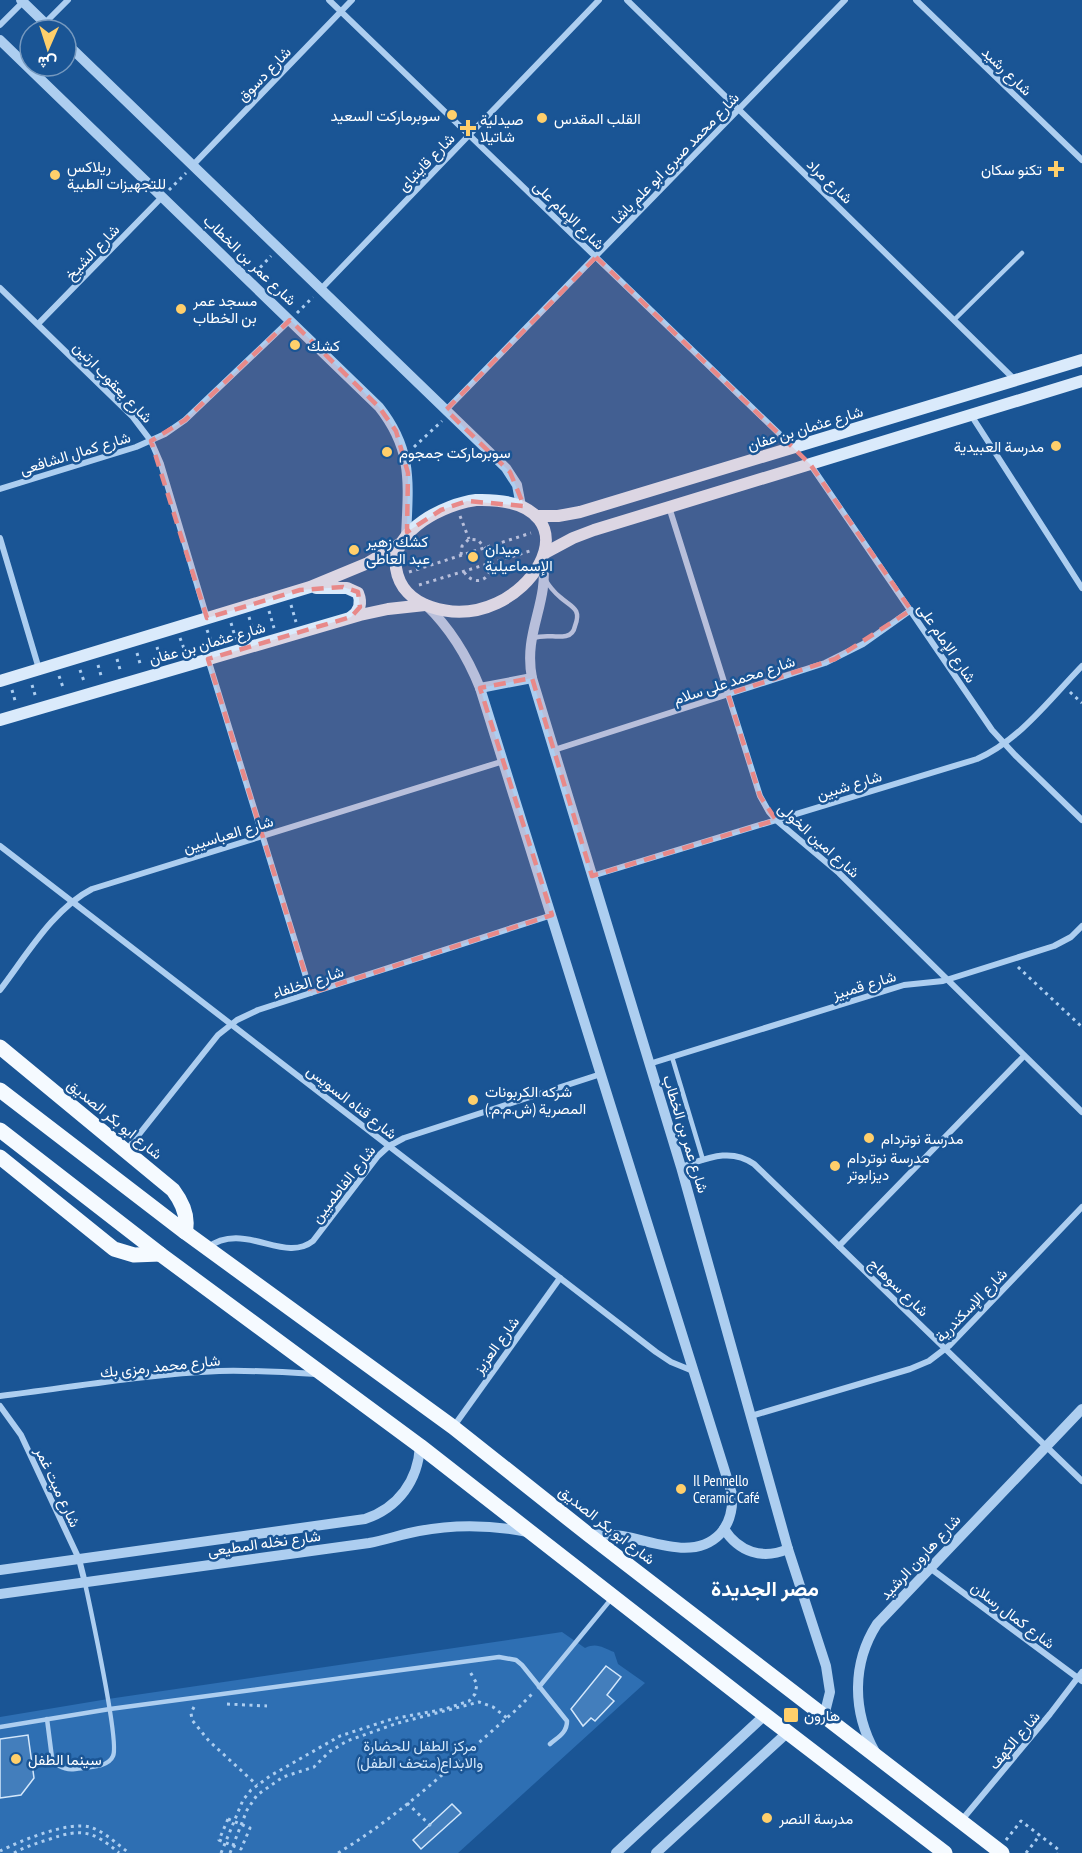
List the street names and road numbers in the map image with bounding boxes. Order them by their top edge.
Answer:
street label: شارع دسوق [233,42,296,107]
street label: شارع رشيد [977,42,1036,101]
street label: شارع محمد صبرى ابو علم باشا [607,88,744,229]
street label: شارع قايتباى [394,129,460,197]
street label: شارع مراد [802,154,857,209]
street label: شارع الإمام على [528,176,609,255]
street label: شارع عمر بن الخطاب [198,211,301,311]
street label: شارع الشيخ [61,220,125,285]
street label: شارع يعقوب ارتين [68,337,157,428]
street label: شارع عثمان بن عفان [745,401,866,457]
street label: شارع كمال الشافعى [17,427,133,481]
street label: شارع الإمام على [912,600,981,688]
street label: شارع عثمان بن عفان [147,617,268,671]
street label: شارع محمد على سلام [671,651,798,711]
street label: شارع شبين [814,766,885,806]
street label: شارع امين الخولى [773,798,864,883]
street label: شارع العباسيين [181,811,276,859]
street label: شارع الخلفاء [270,962,347,1004]
street label: شارع قمبيز [829,966,899,1006]
street label: شارع قناه السويس [302,1061,401,1145]
street label: شارع عمر بن الخطاب [657,1073,713,1196]
street label: شارع ابو بكر الصديق [62,1075,167,1165]
street label: شارع الفاطميين [307,1141,381,1228]
street label: شارع سوهاج [864,1254,933,1322]
street label: شارع الإسكندرية [931,1264,1013,1347]
street label: شارع العزيز [468,1312,525,1379]
street label: شارع محمد رمزى بك [99,1350,221,1384]
street label: شارع ميت غمر [29,1443,85,1531]
street label: شارع ابو بكر الصديق [554,1481,659,1570]
street label: شارع هارون الرشيد [875,1510,966,1605]
street label: شارع نخله المطيعى [206,1526,322,1562]
street label: شارع كمال رسلان [966,1577,1059,1654]
street label: شارع الكهف [984,1707,1045,1774]

